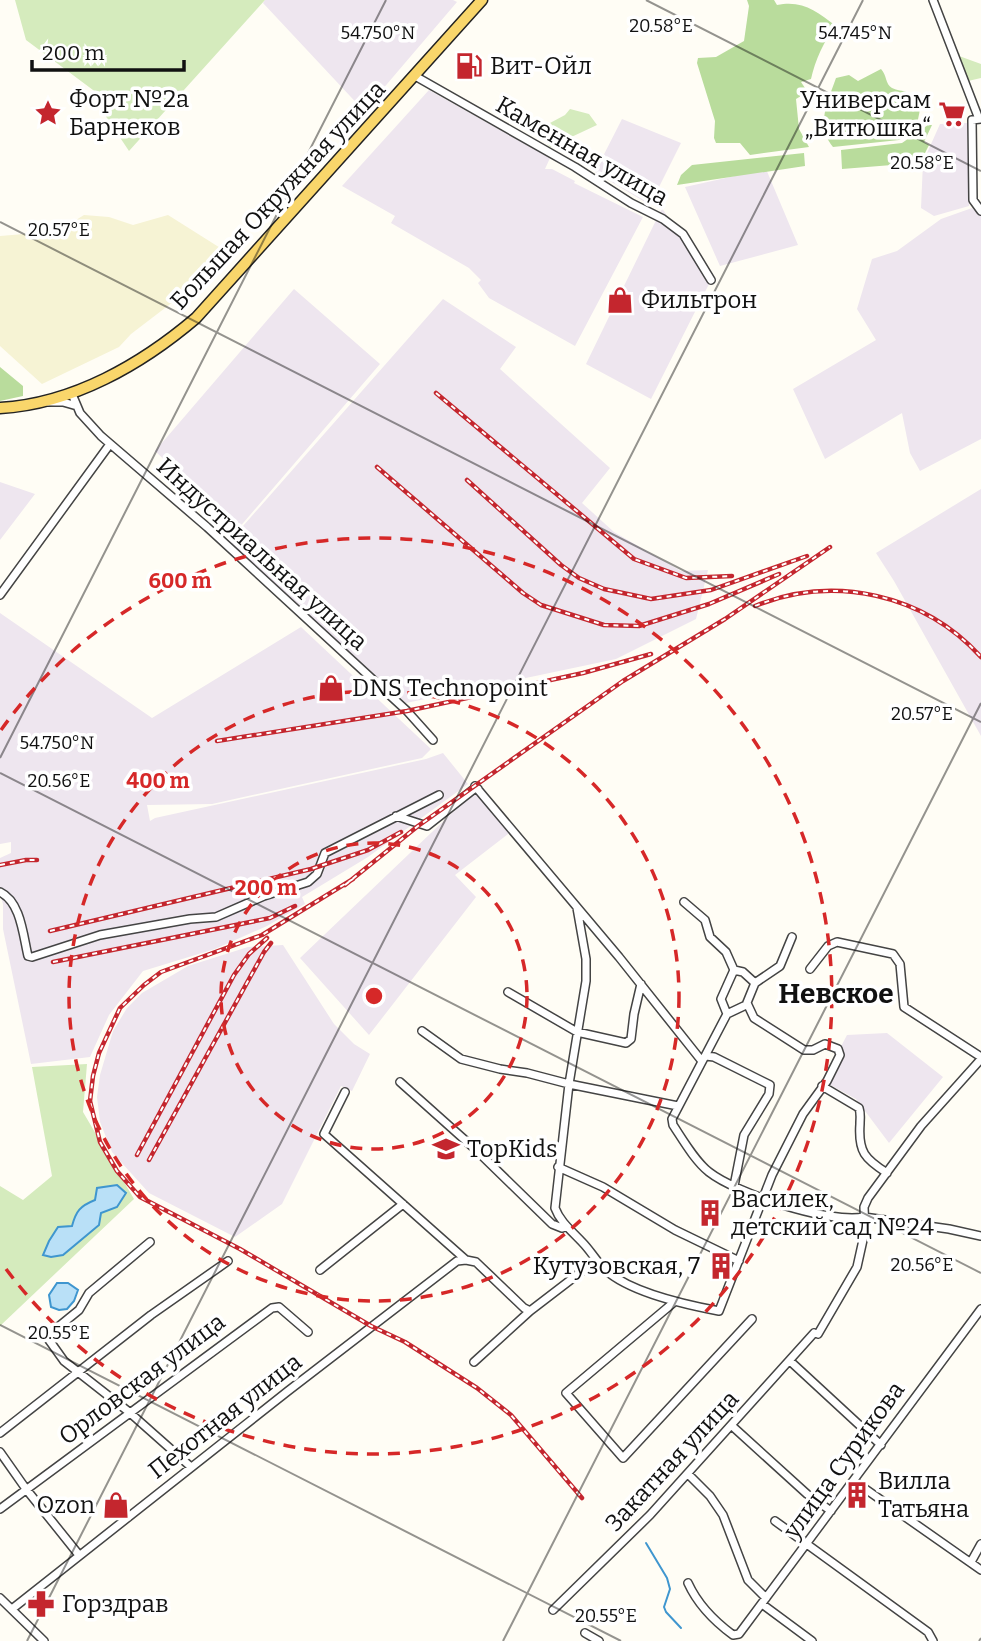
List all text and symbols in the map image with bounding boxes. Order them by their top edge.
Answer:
text: 20.58°E [629,15,693,37]
text: 54.750°N [341,22,415,44]
text: 54.745°N [818,22,892,44]
scale bar [32,28,184,72]
text: 200 m [42,40,105,66]
fuel station icon: Вит-Ойл [454,51,484,81]
place label: Вит-Ойл [490,52,592,80]
street label: Большая Окружная улица [165,75,391,315]
place label: Форт №2а Барнеков [69,85,189,141]
place label: Универсам „Витюшка“ [800,86,931,142]
street label: Каменная улица [491,90,673,212]
place icon: Форт №2а Барнеков [33,98,63,128]
supermarket icon: Универсам „Витюшка“ [937,99,967,129]
text: 20.58°E [890,152,954,174]
text: 20.57°E [28,219,90,241]
shop icon: Фильтрон [605,285,635,315]
place label: Фильтрон [641,286,757,314]
street label: Индустриальная улица [151,452,373,656]
text: 600 m [149,568,211,594]
shop icon: DNS Technopoint [316,673,346,703]
place label: DNS Technopoint [352,674,548,702]
text: 20.57°E [891,703,953,725]
text: 54.750°N [20,732,94,754]
text: 400 m [126,768,190,794]
text: 20.56°E [28,770,90,792]
text: 200 m [235,875,297,901]
district label: Невское [778,977,894,1010]
centre of rings [362,984,386,1008]
school or university icon: TopKids [431,1134,461,1164]
place label: TopKids [467,1135,557,1163]
place label: Василек, детский сад №24 [731,1185,934,1241]
building icon: Василек, детский сад №24 [695,1198,725,1228]
building icon: Кутузовская, 7 [706,1251,736,1281]
place label: Кутузовская, 7 [533,1252,700,1280]
text: 20.56°E [891,1254,953,1276]
street label: Орловская улица [54,1308,230,1450]
text: 20.55°E [28,1322,90,1344]
street label: Пехотная улица [143,1348,307,1484]
street label: улица Сурикова [777,1376,910,1545]
street label: Закатная улица [600,1385,744,1537]
place label: Вилла Татьяна [878,1467,969,1523]
building icon: Вилла Татьяна [842,1480,872,1510]
shop icon: Ozon [101,1490,131,1520]
place label: Ozon [37,1491,95,1519]
pharmacy icon: Горздрав [26,1589,56,1619]
place label: Горздрав [62,1590,168,1618]
text: 20.55°E [575,1605,637,1627]

